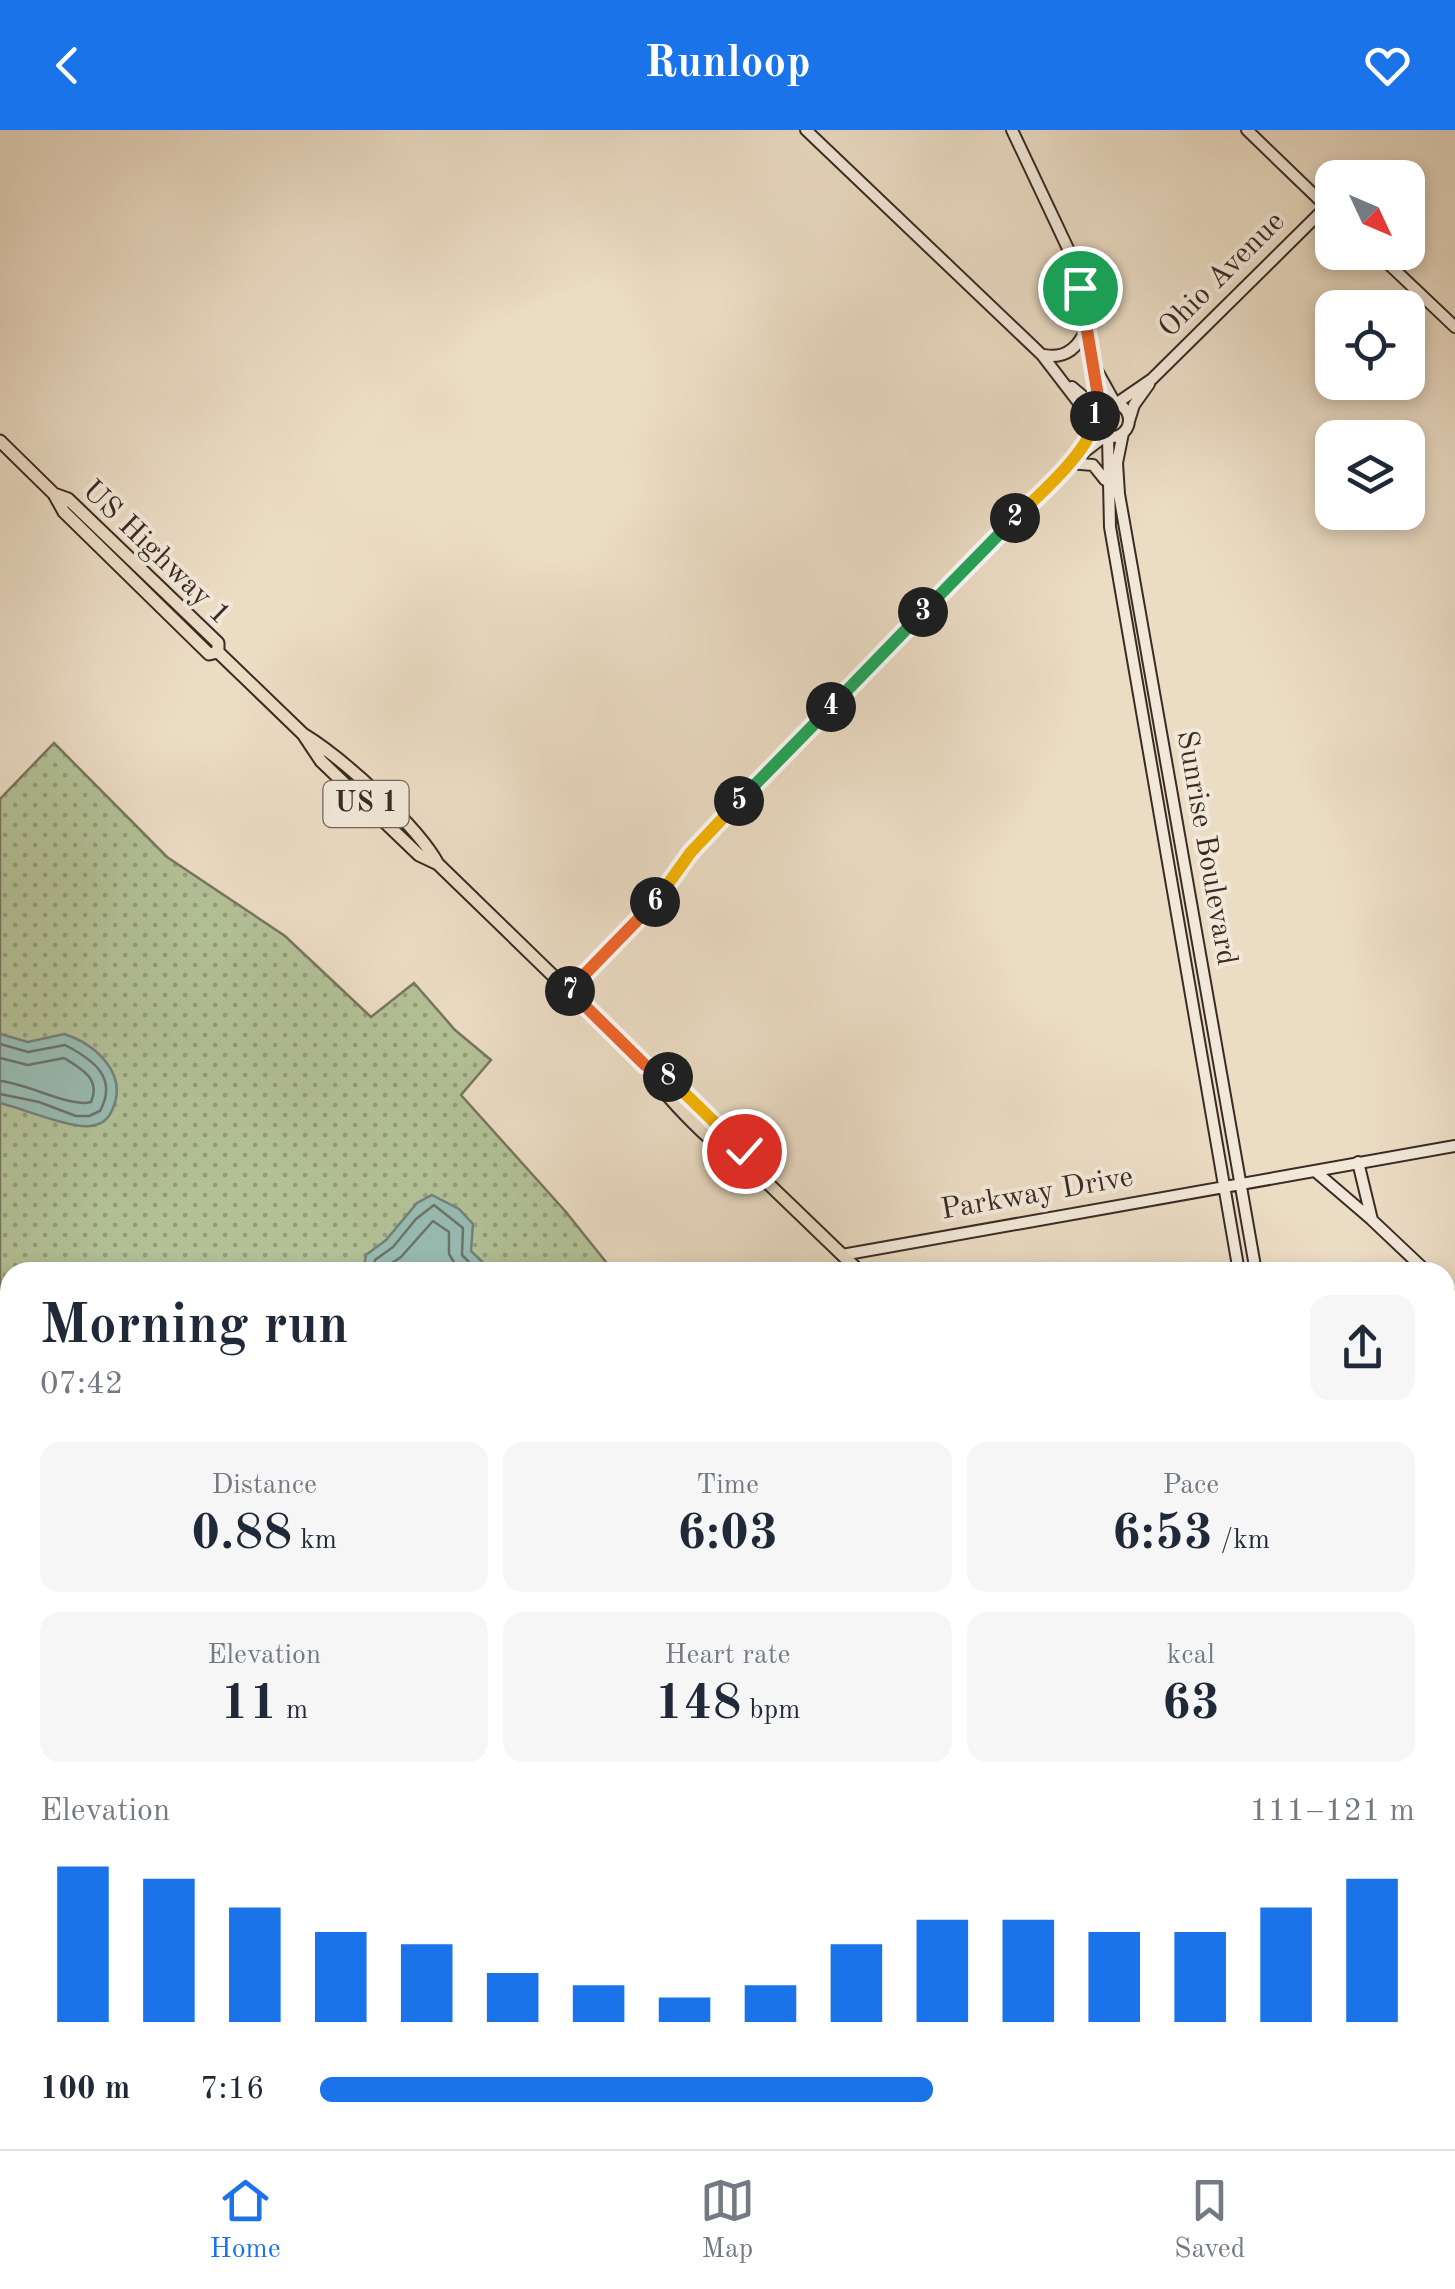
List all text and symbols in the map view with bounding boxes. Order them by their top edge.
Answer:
icon: back [40,38,95,93]
icon: heart [1360,38,1415,93]
text: Runloop [644,42,811,87]
north arrow [1315,160,1425,270]
map controls [1315,160,1425,530]
street label: Ohio Avenue [1153,206,1291,344]
pin [1038,246,1123,331]
icon: arrive [1053,261,1108,316]
button: locate [1315,290,1425,400]
pin: 1 [1070,391,1120,441]
text: 1 [1087,402,1103,430]
button: layers [1315,420,1425,530]
street label: US Highway 1 [76,475,236,631]
pin: 2 [990,493,1040,543]
text: 2 [1007,504,1023,532]
pin: 3 [898,587,948,637]
text: 3 [915,598,931,626]
pin: 4 [806,682,856,732]
text: 4 [823,693,839,721]
street label: Sunrise Boulevard [1171,728,1241,968]
pin: 5 [714,776,764,826]
road number: US 1 [324,781,408,827]
text: 5 [731,787,747,815]
pin: 6 [630,877,680,927]
text: 6 [647,888,663,916]
pin: 7 [545,966,595,1016]
text: 7 [562,977,578,1005]
pin: 8 [643,1052,693,1102]
text: 8 [660,1063,676,1091]
pin [702,1109,787,1194]
icon: check [717,1124,772,1179]
street label: Parkway Drive [938,1162,1136,1226]
button: share [1310,1295,1415,1400]
text: Morning run [40,1300,349,1355]
text: 07:42 [40,1369,123,1401]
text: Distance [211,1472,317,1500]
text: Time [696,1472,759,1500]
text: Pace [1162,1472,1219,1500]
text: 0.88 [191,1510,292,1560]
text: 6:03 [677,1510,778,1560]
text: 6:53 [1112,1510,1213,1560]
text: km [292,1527,337,1555]
text: /km [1213,1527,1270,1555]
text: Elevation [207,1642,321,1670]
text: Heart rate [665,1642,790,1670]
text: kcal [1167,1642,1215,1670]
text: 11 [220,1680,278,1730]
text: 148 [655,1680,742,1730]
text: 63 [1162,1680,1220,1730]
text: m [278,1697,308,1725]
text: bpm [742,1697,800,1725]
text: Elevation [40,1796,170,1828]
text: 111–121 m [1249,1796,1415,1828]
text: 100 m [40,2074,130,2106]
text: 7:16 [200,2074,265,2106]
tab: Home [210,2173,281,2268]
tab: Map [700,2173,755,2268]
tab: Saved [1174,2173,1245,2268]

